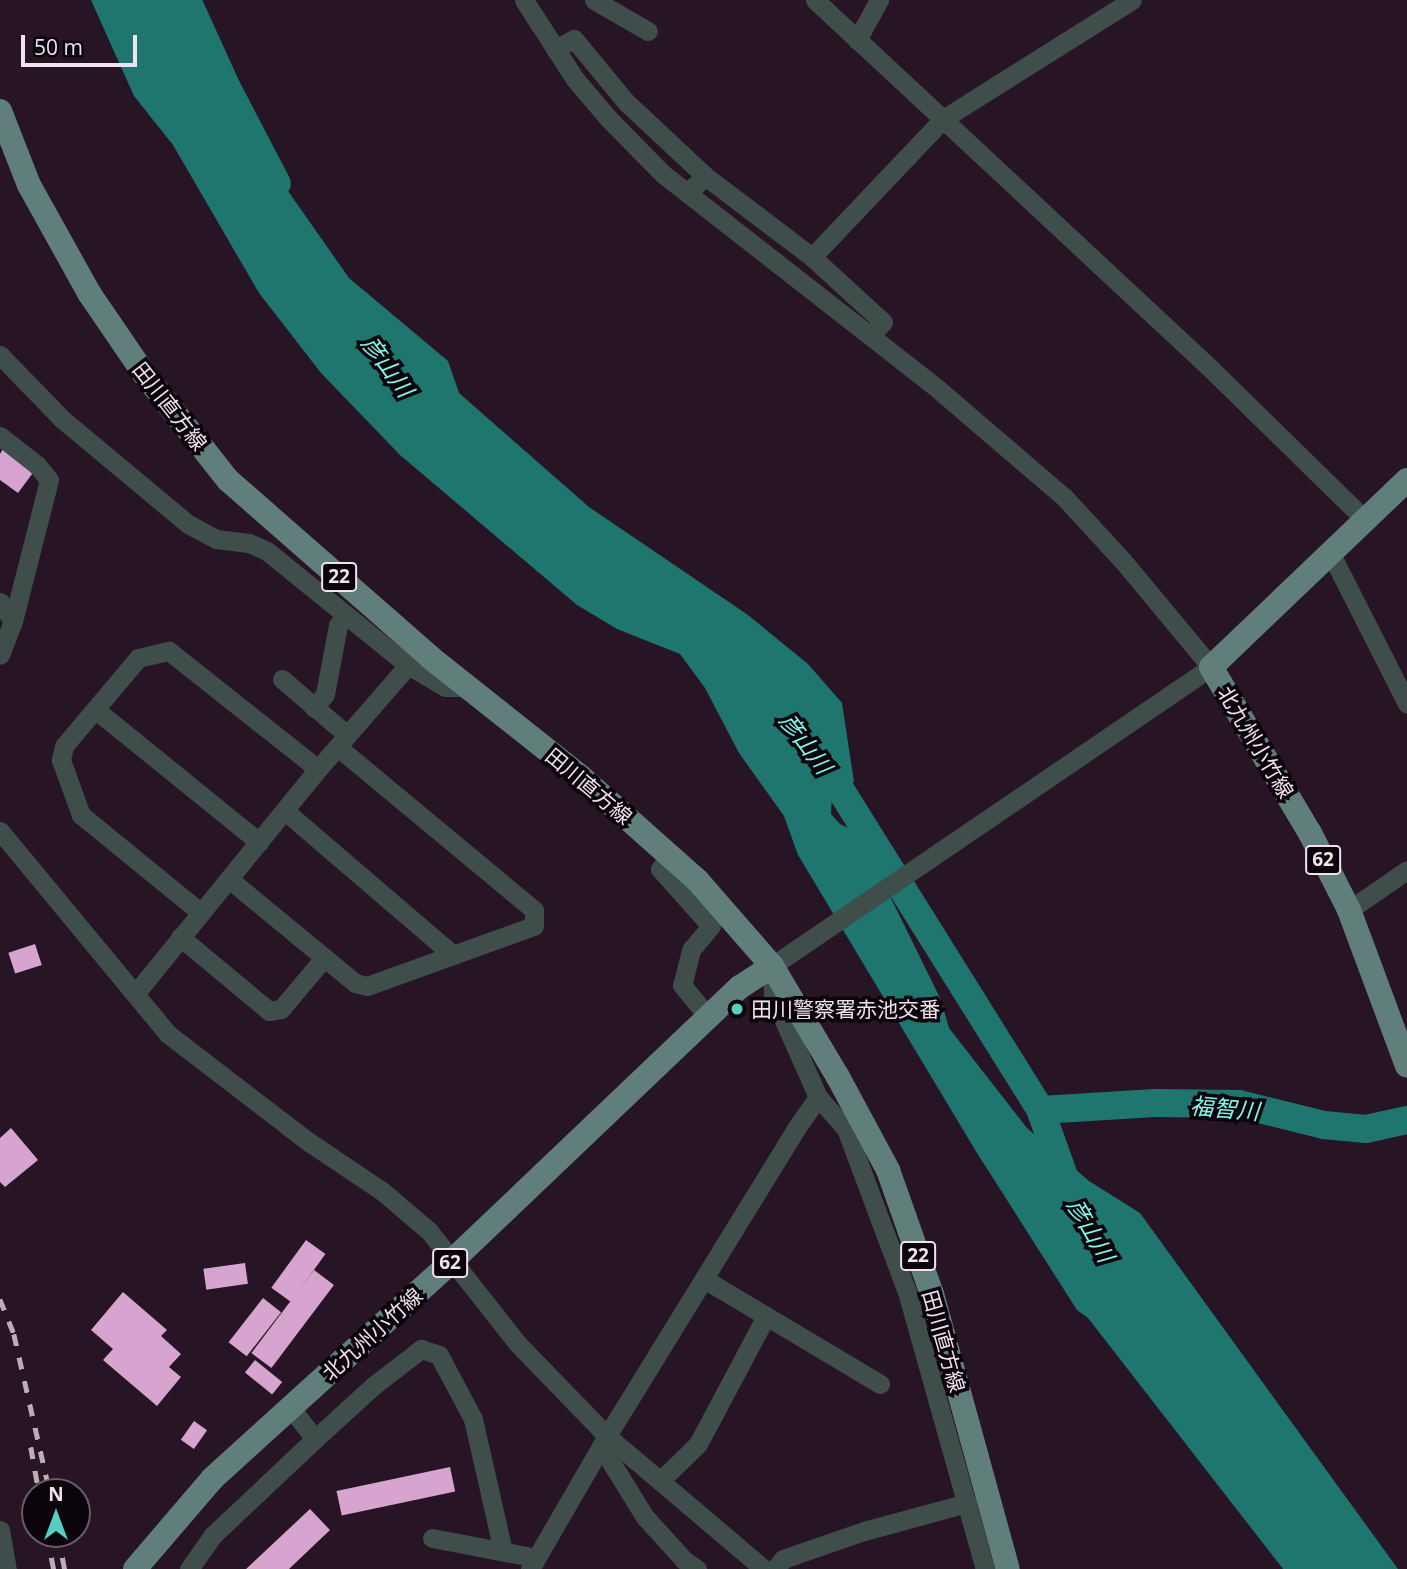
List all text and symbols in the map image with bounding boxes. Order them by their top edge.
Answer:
scale bar [24,21,140,65]
text: 50 m [34,33,83,61]
water label: 彦山川 [357,330,419,402]
street label: 田川直方線 [128,357,212,455]
road number: 22 [320,562,358,592]
street label: 北九州小竹線 [1213,682,1299,802]
water label: 彦山川 [774,707,838,779]
street label: 田川直方線 [541,743,637,829]
road number: 62 [1304,845,1342,876]
place label: 田川警察署赤池交番 [751,996,940,1022]
marker: 田川警察署赤池交番 [729,1001,745,1017]
water label: 福智川 [1189,1091,1261,1125]
water label: 彦山川 [1062,1193,1120,1267]
road number: 22 [899,1240,937,1272]
road number: 62 [431,1247,469,1278]
street label: 北九州小竹線 [317,1282,427,1386]
street label: 田川直方線 [917,1287,971,1395]
north arrow [21,1478,91,1548]
text: N [48,1481,64,1507]

